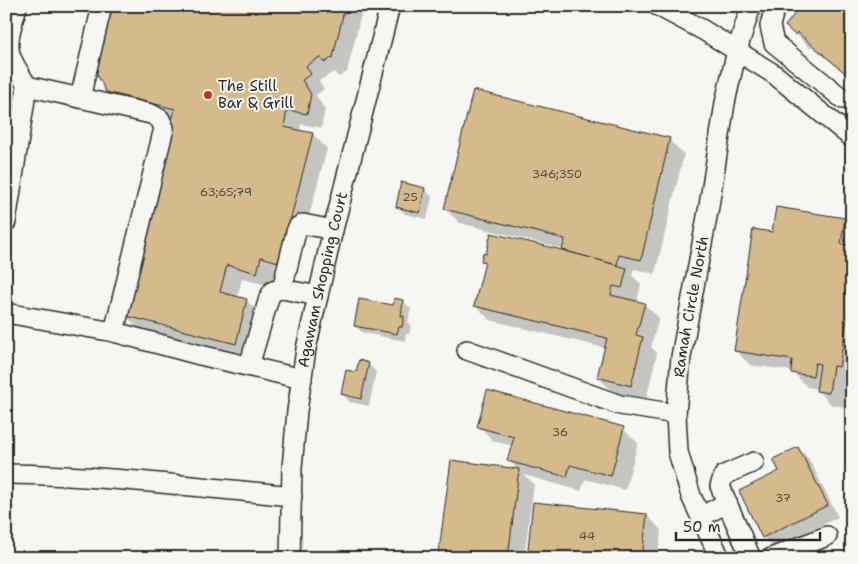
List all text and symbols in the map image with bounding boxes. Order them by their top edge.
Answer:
place label: The Still Bar & Grill [218,76,294,113]
marker: The Still Bar & Grill [202,89,214,101]
house number: 346;350 [532,166,582,182]
house number: 63;65;79 [200,184,252,200]
house number: 25 [402,189,418,205]
street label: Agawam Shopping Court [293,190,352,369]
street label: Ramah Circle North [669,234,713,378]
house number: 36 [552,424,568,440]
house number: 37 [775,490,791,506]
scale bar [676,509,819,541]
text: 50 m [683,517,721,537]
house number: 44 [579,528,595,544]

